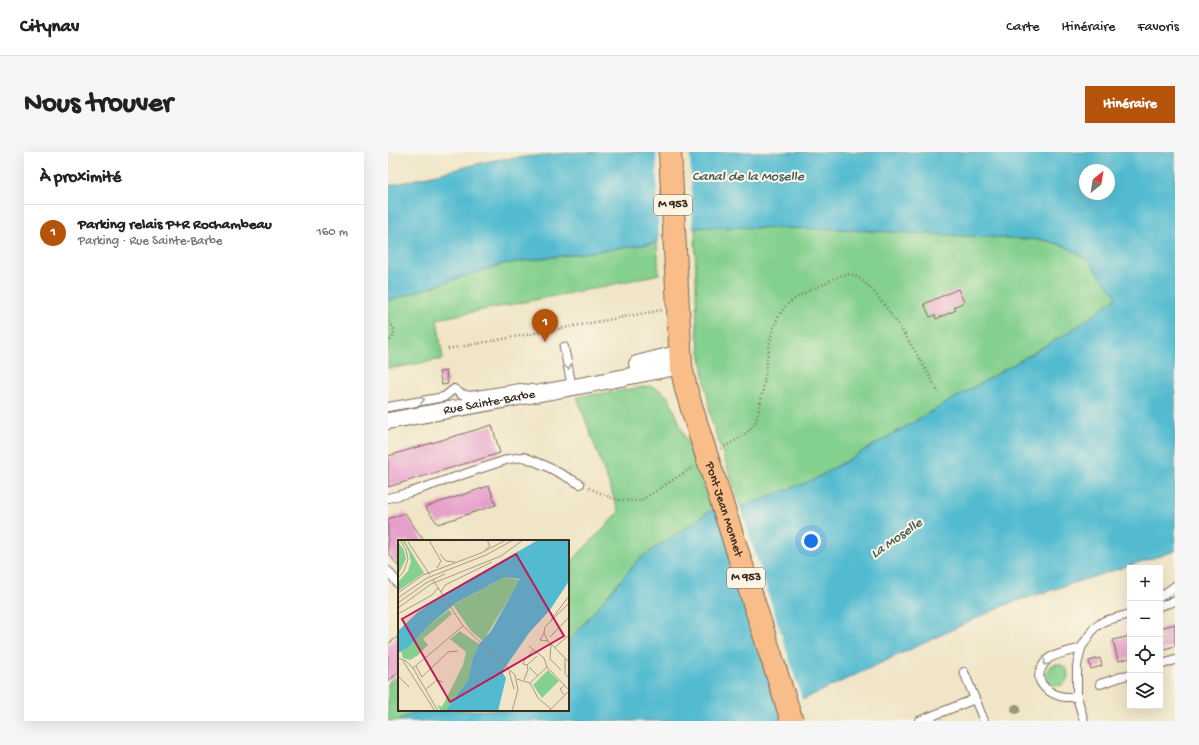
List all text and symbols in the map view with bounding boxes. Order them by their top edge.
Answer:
text: Citynav [20,16,79,39]
text: Carte [1006,19,1040,36]
text: Itinéraire [1062,19,1115,36]
text: Favoris [1137,19,1179,36]
button: Itinéraire [1085,86,1175,123]
text: Nous trouver [24,88,173,121]
north arrow [1079,164,1115,200]
text: À proximité [40,168,121,188]
water label: Canal de la Moselle [692,169,805,186]
road number: M 953 [654,195,692,215]
text: Parking relais P+R Rochambeau [78,216,272,234]
text: 1 [50,225,56,240]
text: 160 m [316,225,348,240]
text: Parking · Rue Sainte-Barbe [78,234,223,249]
pin: 1 [532,309,558,342]
one-way arrow [563,364,571,370]
street label: Rue Sainte-Barbe [442,387,537,418]
one-way arrow [419,397,425,405]
street label: Pont Jean Monnet [701,459,747,560]
water label: La Moselle [868,515,927,563]
your location [801,531,821,551]
inset map [398,540,569,711]
map controls [1127,565,1163,709]
button: + [1127,565,1163,601]
road number: M 953 [727,568,765,588]
button: − [1127,601,1163,637]
button: locate [1127,637,1163,673]
one-way arrow [1043,658,1050,665]
button: layers [1127,673,1163,709]

